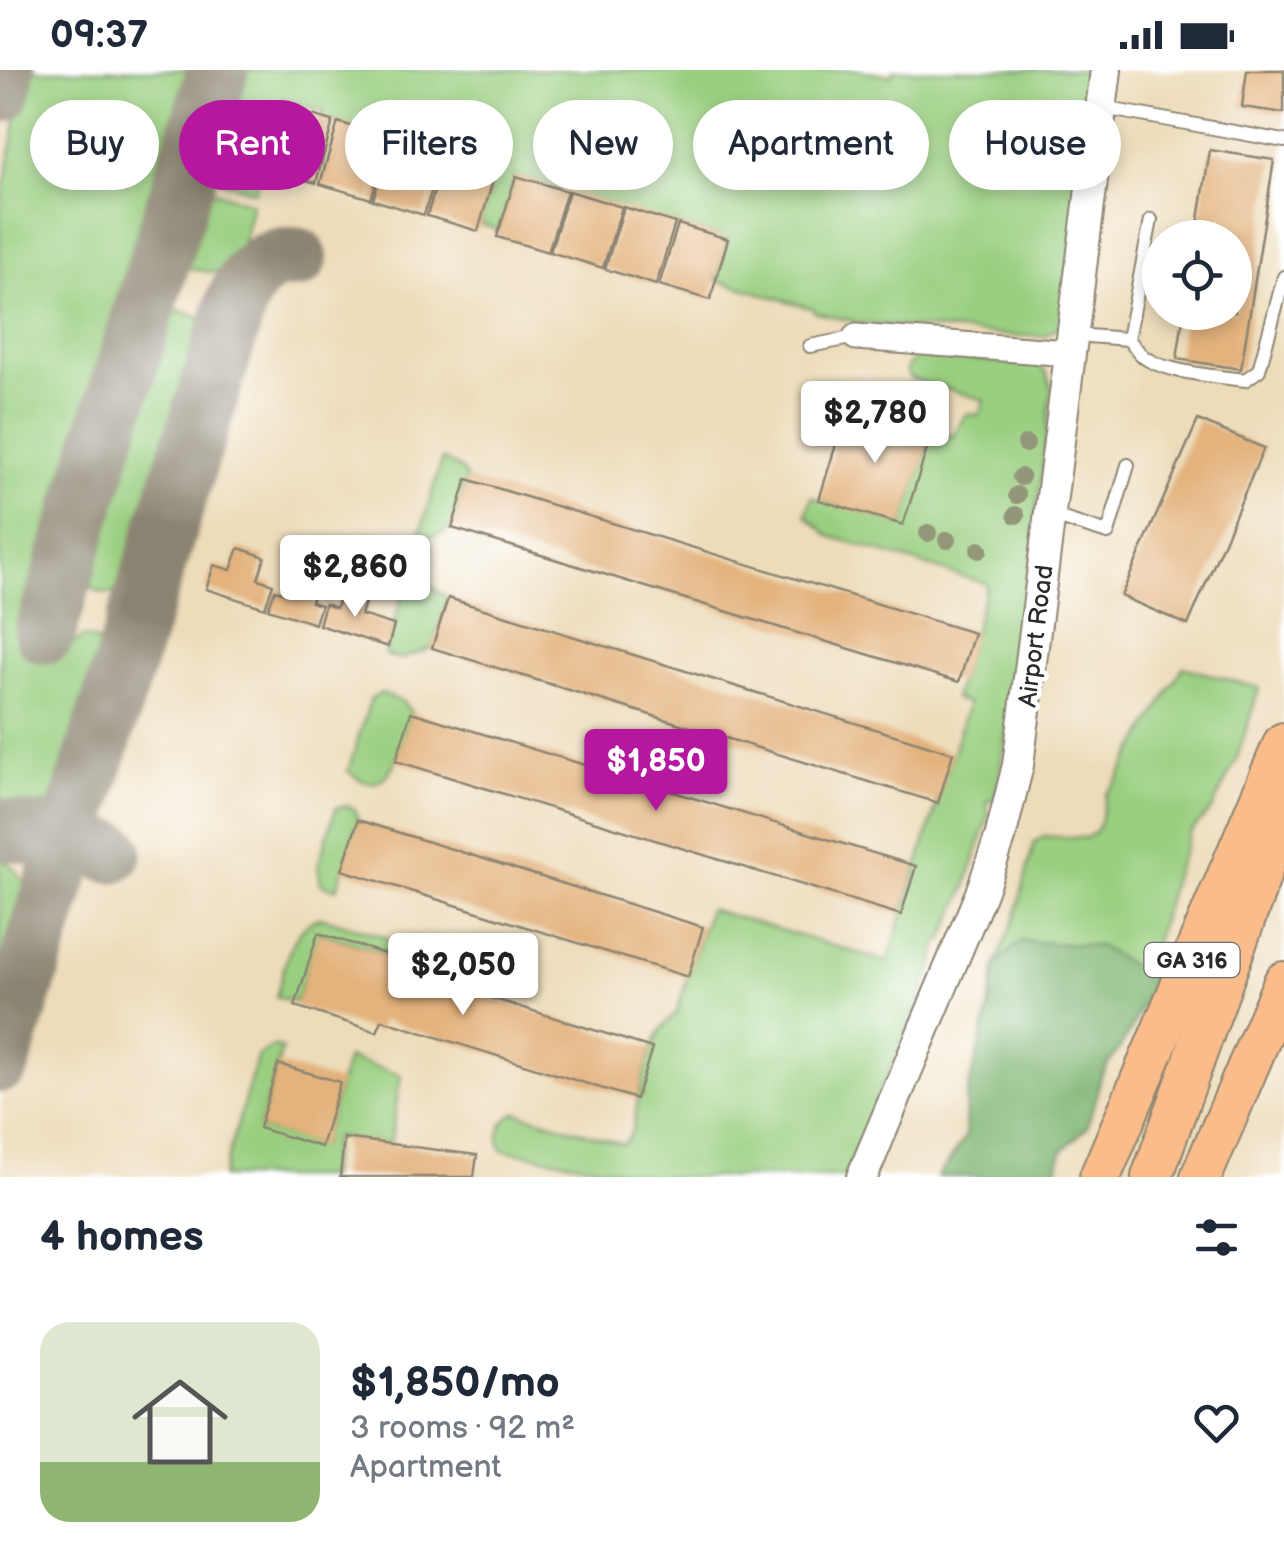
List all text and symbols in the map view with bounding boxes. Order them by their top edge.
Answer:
text: 09:37 [50,13,148,58]
chip: Buy [30,100,159,190]
chip: Rent [179,100,325,190]
chip: Filters [345,100,513,190]
chip: New [533,100,673,190]
chip: Apartment [693,100,929,190]
chip: House [949,100,1121,190]
map controls [1142,220,1252,330]
button: locate [1142,220,1252,330]
pin: $2,780 [794,381,956,466]
text: $2,780 [823,394,927,433]
pin: $2,860 [274,535,436,620]
text: $2,860 [302,548,408,587]
street label: Airport Road [1012,563,1061,709]
pin: $1,850 [575,729,737,814]
text: $1,850 [606,742,706,781]
pin: $2,050 [382,933,544,1018]
road number: GA 316 [1144,943,1240,977]
text: $2,050 [410,946,516,985]
icon: filters [1189,1210,1244,1265]
text: 4 homes [40,1212,204,1263]
text: $1,850/mo [350,1358,560,1409]
icon: home [120,1362,240,1482]
icon: heart [1189,1395,1244,1450]
text: 3 rooms · 92 m² [350,1409,575,1448]
text: Apartment [350,1448,501,1487]

